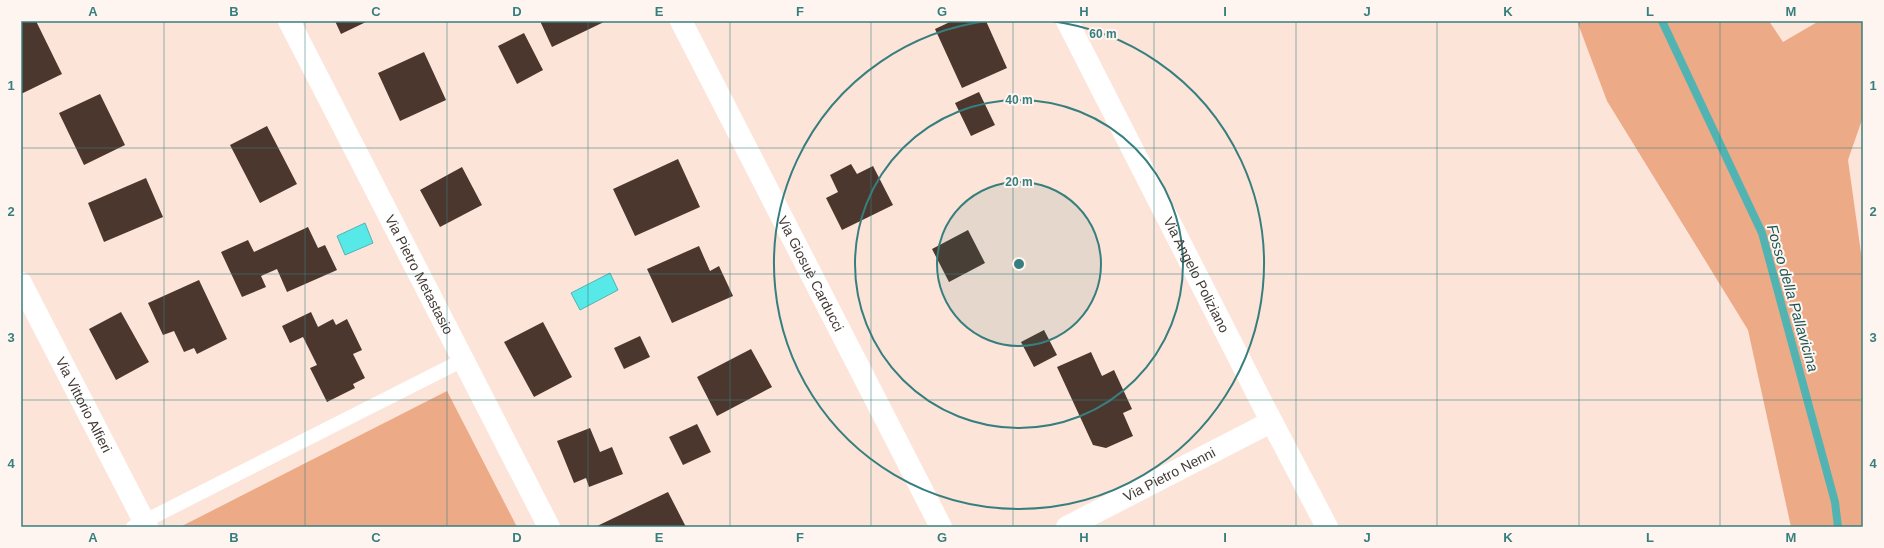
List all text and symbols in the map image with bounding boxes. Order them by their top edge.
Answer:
text: A [88,4,98,19]
text: B [229,4,239,19]
text: C [371,4,381,19]
text: D [512,4,522,19]
text: E [655,4,664,19]
text: F [796,4,804,19]
text: G [937,4,947,19]
text: H [1079,4,1089,19]
text: I [1223,4,1227,19]
text: J [1363,4,1371,19]
text: K [1503,4,1513,19]
text: L [1646,4,1654,19]
text: M [1786,4,1796,19]
text: 60 m [1089,27,1117,41]
text: 1 [7,78,15,93]
text: 1 [1869,78,1877,93]
text: 40 m [1005,93,1033,107]
text: 20 m [1005,175,1033,189]
text: 2 [7,204,15,219]
text: 2 [1869,204,1877,219]
street label: Via Pietro Metastasio [382,212,457,337]
street label: Via Giosuè Carducci [775,213,847,334]
street label: Via Angelo Poliziano [1160,214,1233,335]
water label: Fosso della Pallavicina [1764,222,1822,374]
centre of rings [1012,257,1026,271]
text: 3 [7,330,15,345]
text: 3 [1869,330,1877,345]
street label: Via Vittorio Alfieri [53,354,115,455]
street label: Via Pietro Nenni [1121,444,1218,505]
text: 4 [7,456,15,471]
text: 4 [1869,456,1877,471]
text: A [88,530,98,545]
text: B [229,530,239,545]
text: C [371,530,381,545]
text: D [512,530,522,545]
text: E [655,530,664,545]
text: F [796,530,804,545]
text: G [937,530,947,545]
text: H [1079,530,1089,545]
text: I [1223,530,1227,545]
text: J [1363,530,1371,545]
text: K [1503,530,1513,545]
text: L [1646,530,1654,545]
text: M [1786,530,1796,545]

